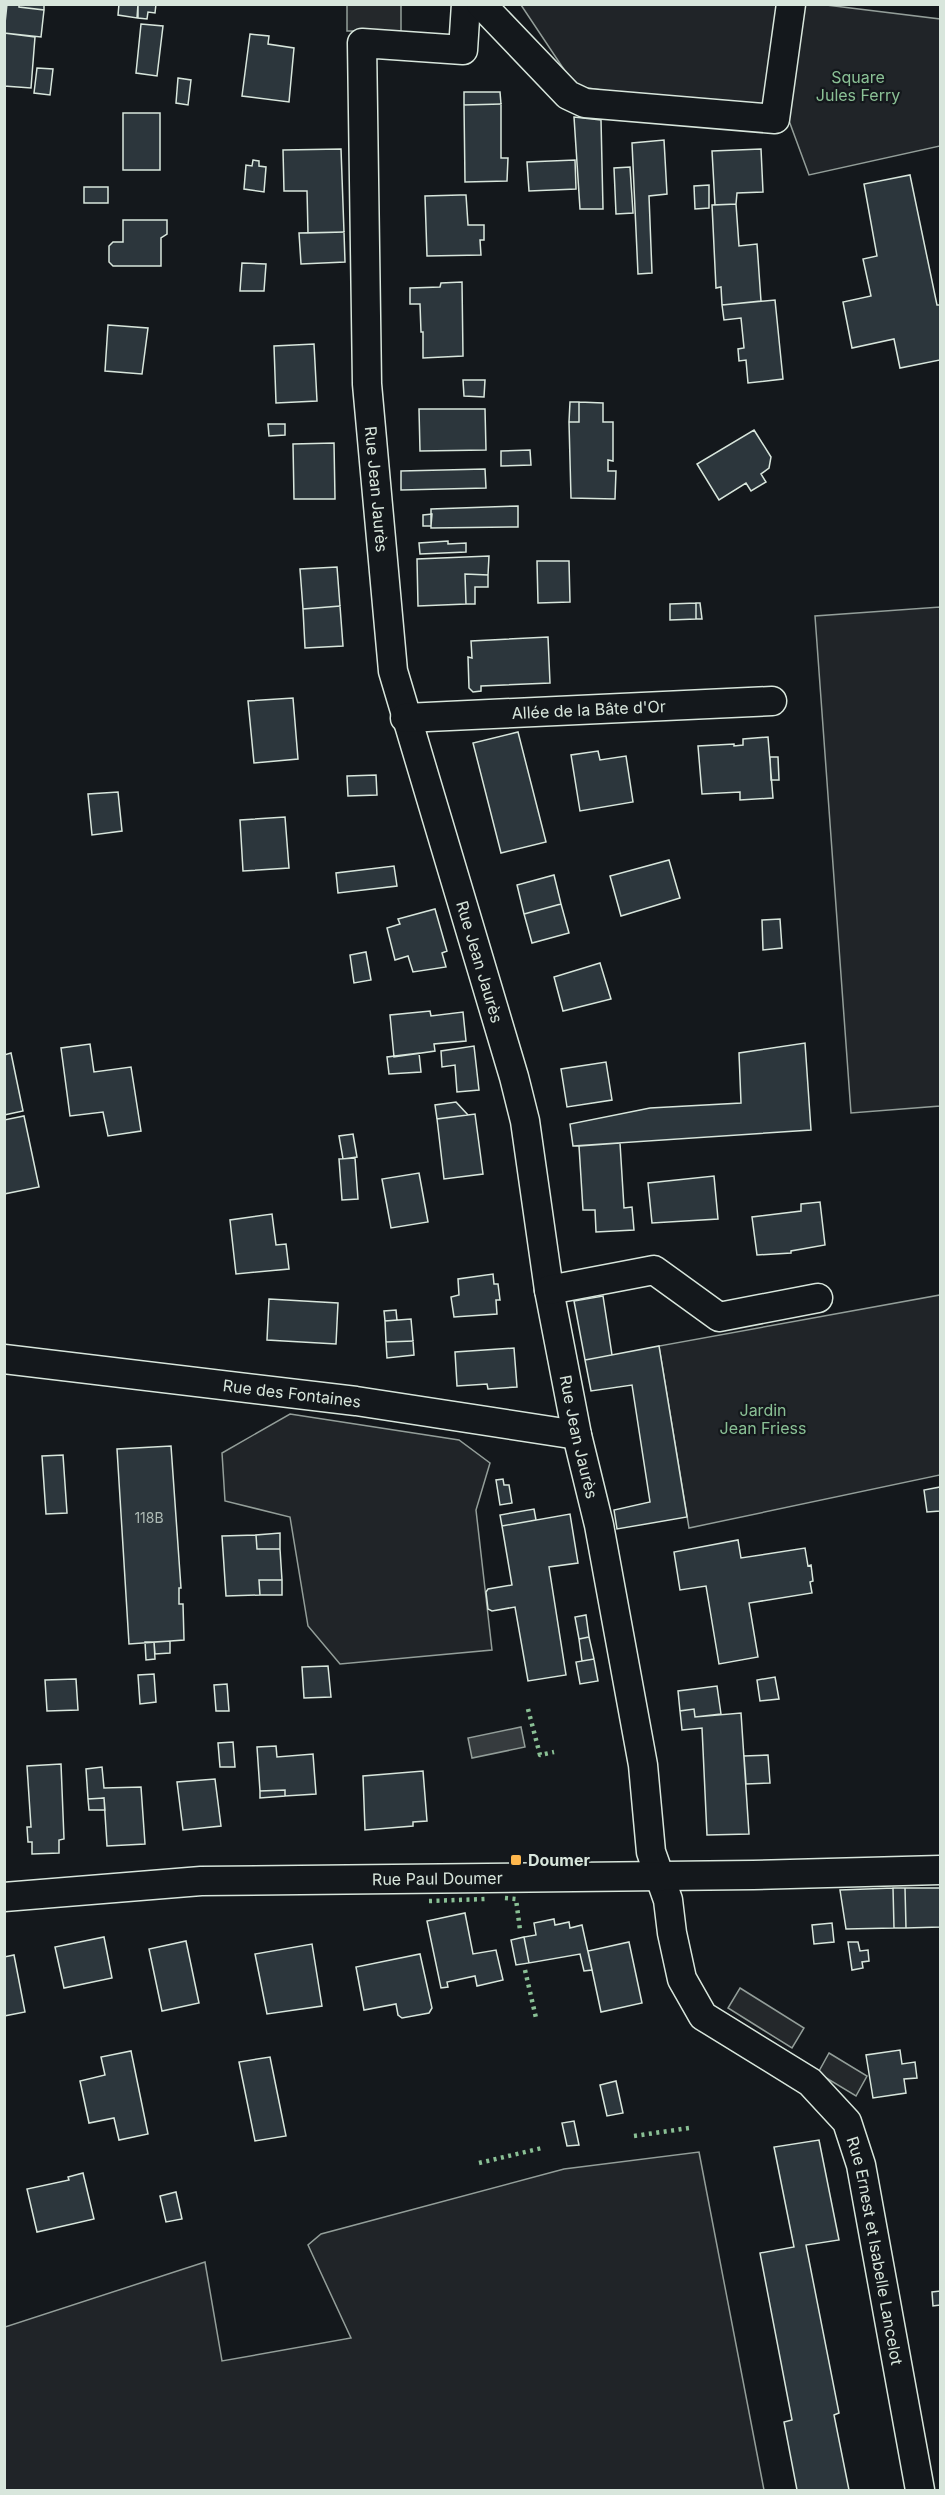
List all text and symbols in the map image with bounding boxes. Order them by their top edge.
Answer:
park label: Square Jules Ferry [816,67,900,105]
street label: Rue Jean Jaurès [361,425,392,553]
street label: Allée de la Bâte d'Or [511,696,666,723]
street label: Rue Jean Jaurès [452,898,507,1025]
street label: Rue Jean Jaurès [556,1373,602,1501]
street label: Rue des Fontaines [222,1375,362,1412]
park label: Jardin Jean Friess [720,1400,806,1438]
house number: 118B [134,1509,164,1526]
place label: Doumer [528,1850,590,1870]
marker: Doumer [509,1853,523,1867]
street label: Rue Paul Doumer [372,1868,503,1889]
street label: Rue Ernest et Isabelle Lancelot [842,2134,907,2367]

